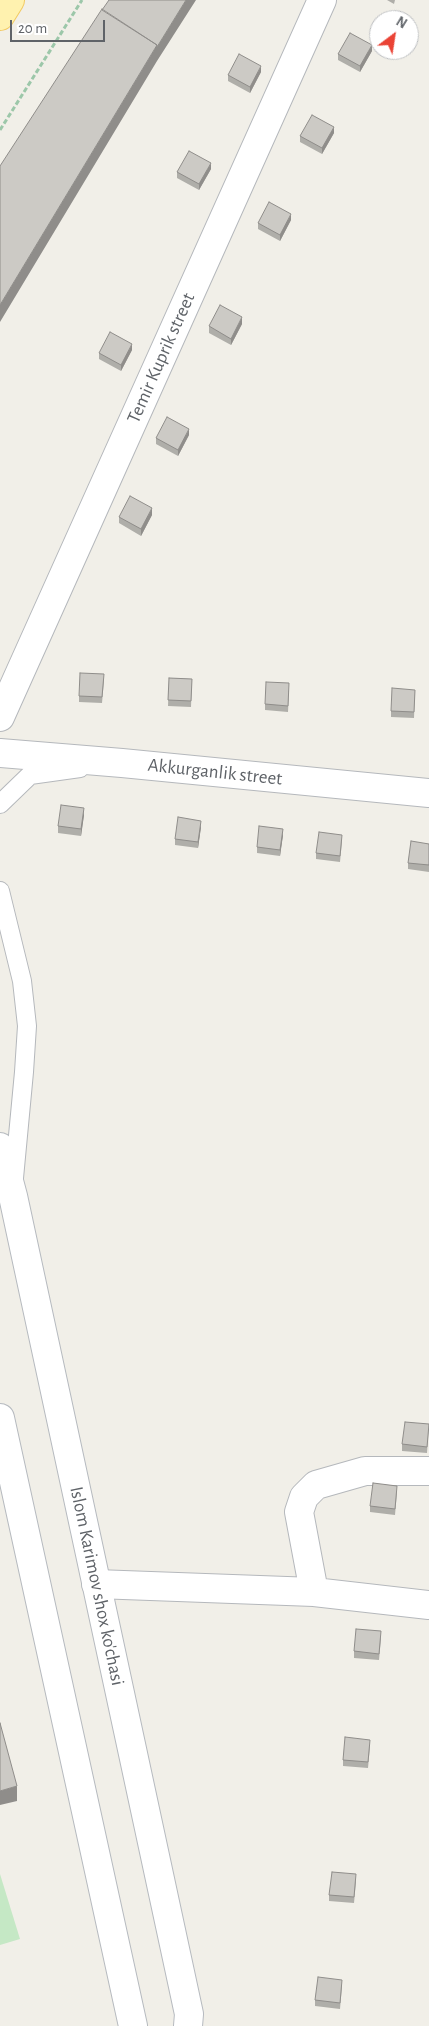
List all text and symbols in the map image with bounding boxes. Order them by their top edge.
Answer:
scale bar [12,10,108,42]
north arrow [369,10,419,60]
text: N [393,14,409,32]
text: 20 m [18,21,47,36]
street label: Temir Kuprik street [122,289,200,427]
street label: Akkurganlik street [147,754,283,790]
street label: Islom Karimov shox ko'chasi [65,1484,129,1688]

